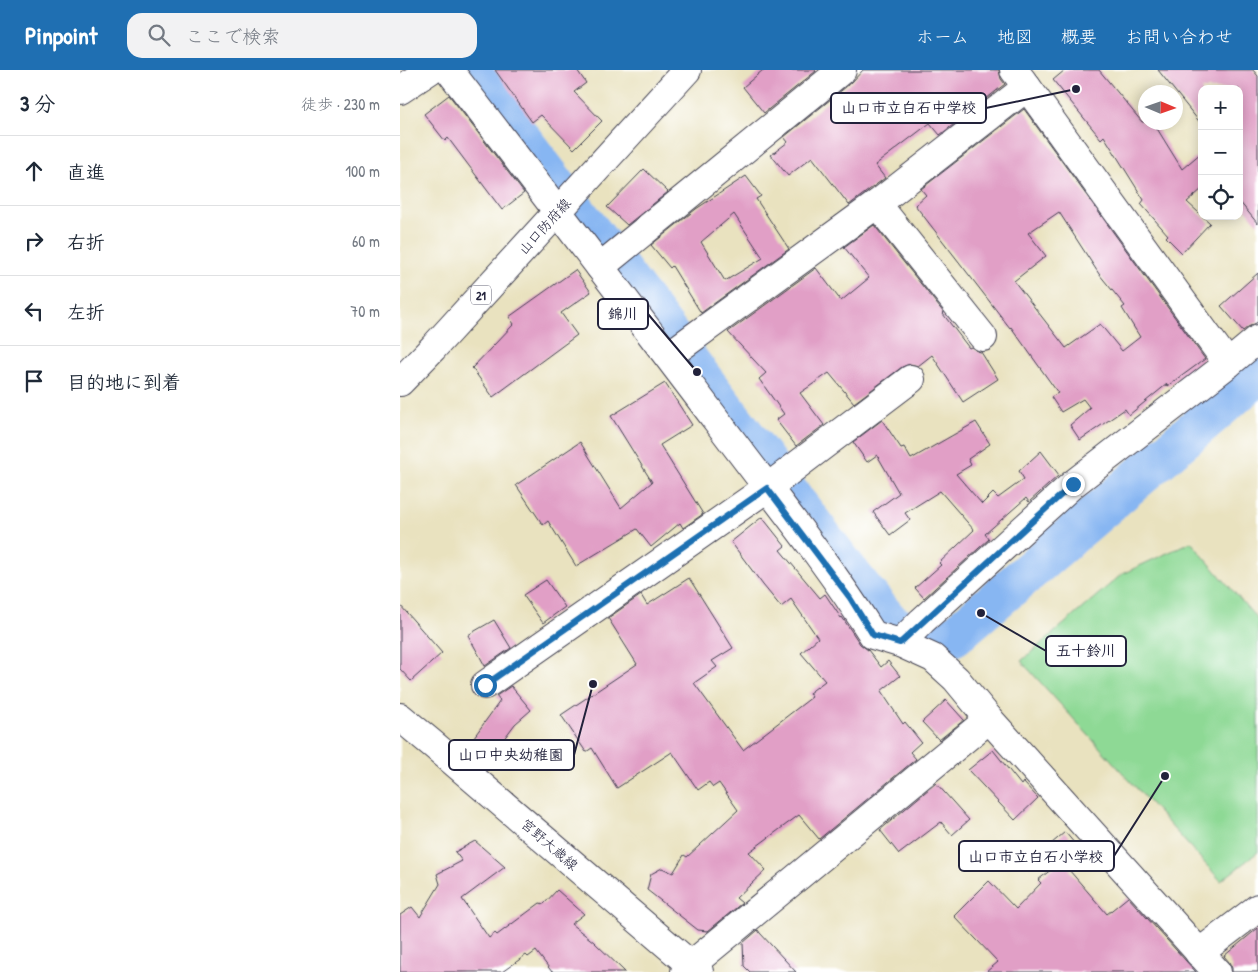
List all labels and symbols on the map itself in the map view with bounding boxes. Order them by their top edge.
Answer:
north arrow [1138,85,1183,130]
callout: 山口市立白石中学校 [831,93,986,123]
text: 山口市立白石中学校 [841,97,977,118]
street label: 山口防府線 [514,194,574,258]
road number: 21 [471,286,491,304]
callout: 錦川 [598,299,648,329]
text: 錦川 [608,303,638,324]
route end [1062,473,1085,496]
callout: 五十鈴川 [1046,636,1126,666]
text: 五十鈴川 [1056,640,1116,661]
route start [474,674,497,697]
callout: 山口中央幼稚園 [449,740,574,770]
text: 山口中央幼稚園 [458,744,564,765]
street label: 宮野大歳線 [517,814,583,874]
callout: 山口市立白石小学校 [959,841,1114,871]
text: 山口市立白石小学校 [968,846,1104,867]

